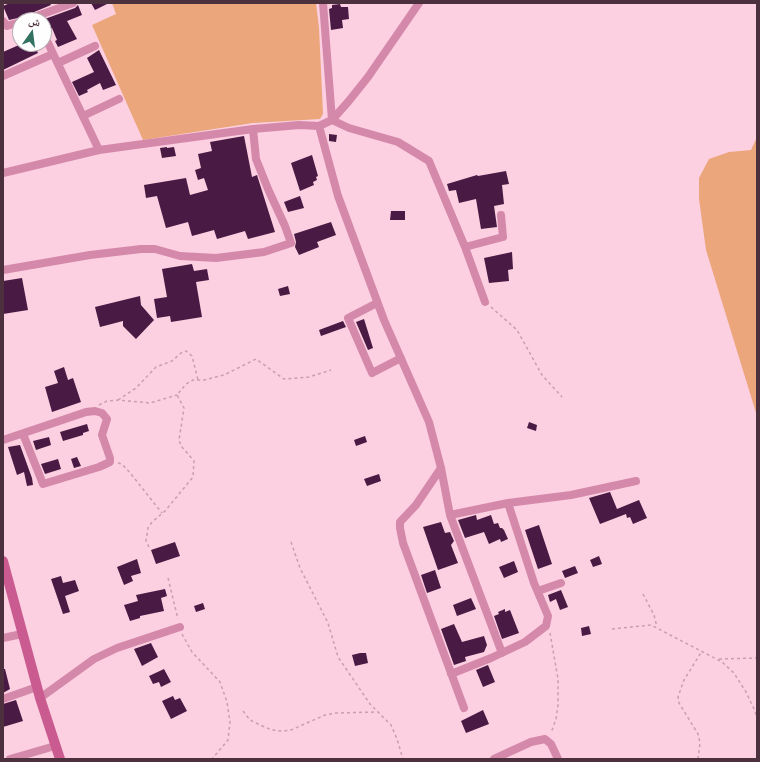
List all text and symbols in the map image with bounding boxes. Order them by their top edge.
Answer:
north arrow [12,12,52,52]
text: ش [27,13,42,30]

